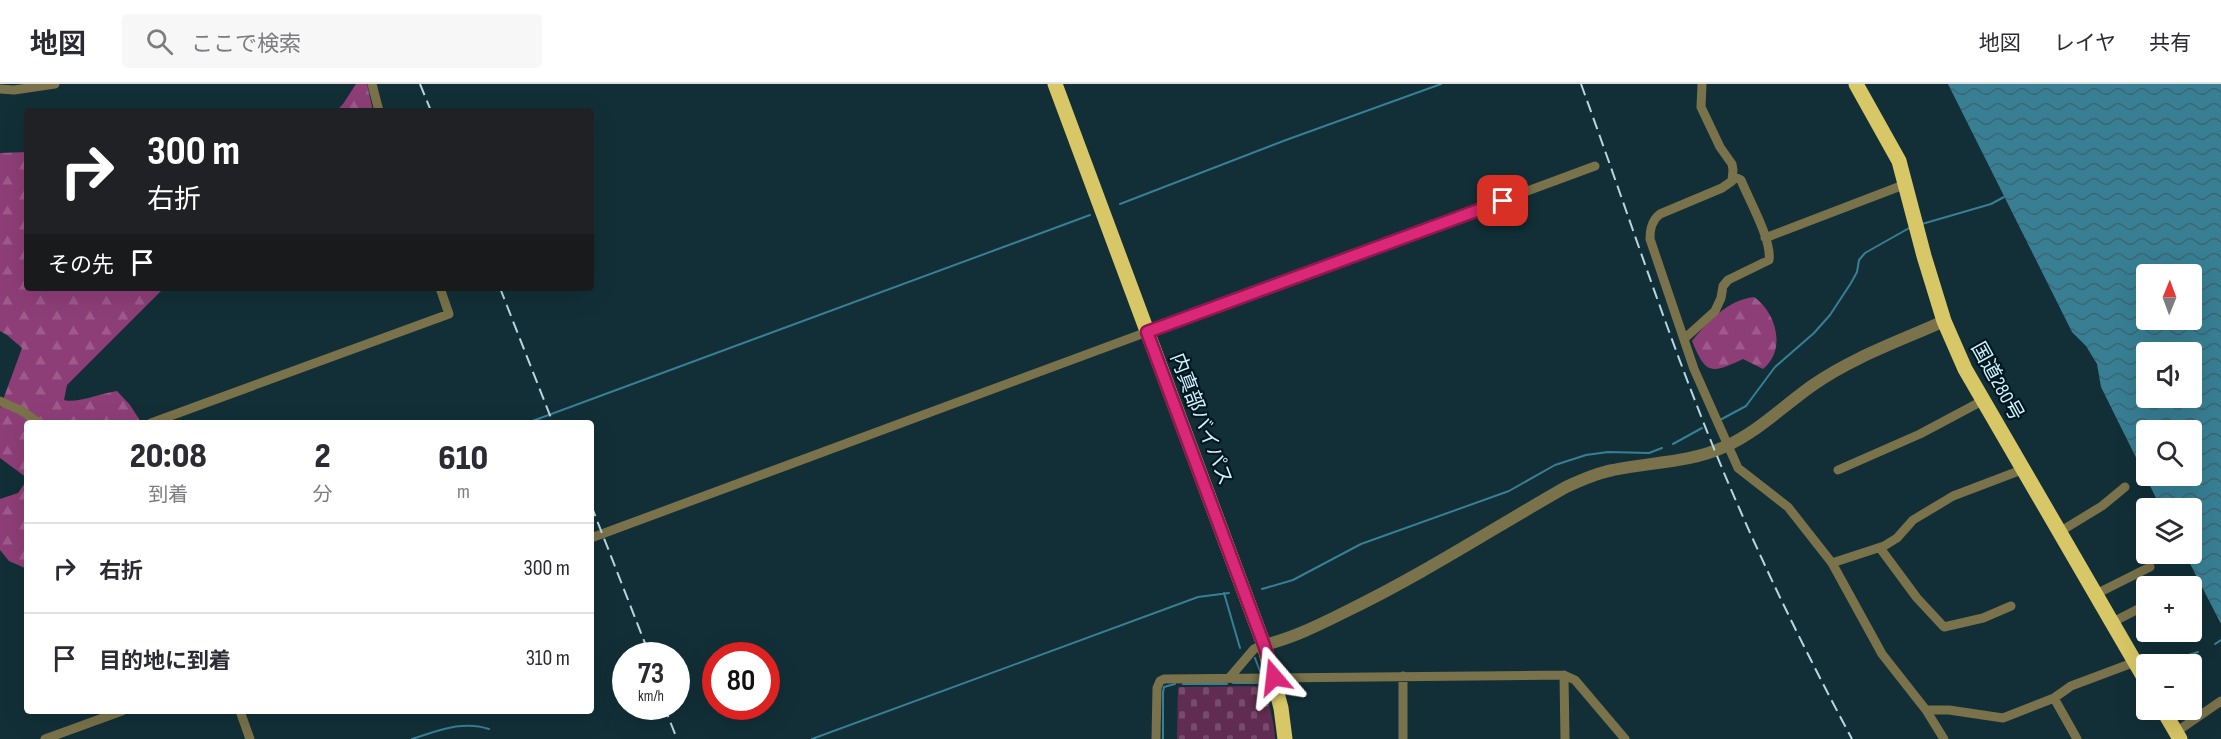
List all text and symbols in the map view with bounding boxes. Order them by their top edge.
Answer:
search box [122,14,542,68]
icon: search [143,25,176,58]
text: 地図 [30,28,86,61]
text: ここで検索 [191,31,301,58]
text: 地図 [1979,31,2021,56]
text: レイヤ [2054,31,2116,56]
text: 共有 [2149,31,2191,56]
text: 300 m [147,126,240,177]
icon: right [48,132,126,210]
pin [1477,175,1528,226]
text: 右折 [147,184,201,216]
icon: arrive [1486,184,1519,217]
icon: arrive [126,246,159,279]
text: その先 [48,252,114,279]
north arrow [2136,264,2202,330]
map controls [2136,264,2202,720]
street label: 国道280号 [1966,338,2028,425]
button: sound [2136,342,2202,408]
street label: 内真部バイパス [1165,350,1237,489]
button: search [2136,420,2202,486]
text: 20:08 [130,435,207,478]
text: 2 [315,435,331,478]
text: 610 [438,437,488,480]
text: m [457,480,470,504]
text: 到着 [148,483,188,507]
text: 分 [313,483,333,507]
button: layers [2136,498,2202,564]
icon: right [48,552,81,585]
text: 300 m [524,555,570,582]
text: 右折 [99,558,143,585]
button: + [2136,576,2202,642]
icon: arrive [48,642,81,675]
speed limit sign: 80 [702,642,780,720]
text: 310 m [526,645,570,672]
position arrow [1242,645,1306,709]
text: 目的地に到着 [99,648,231,675]
button: − [2136,654,2202,720]
text: 73 [638,656,664,692]
text: km/h [638,687,664,706]

